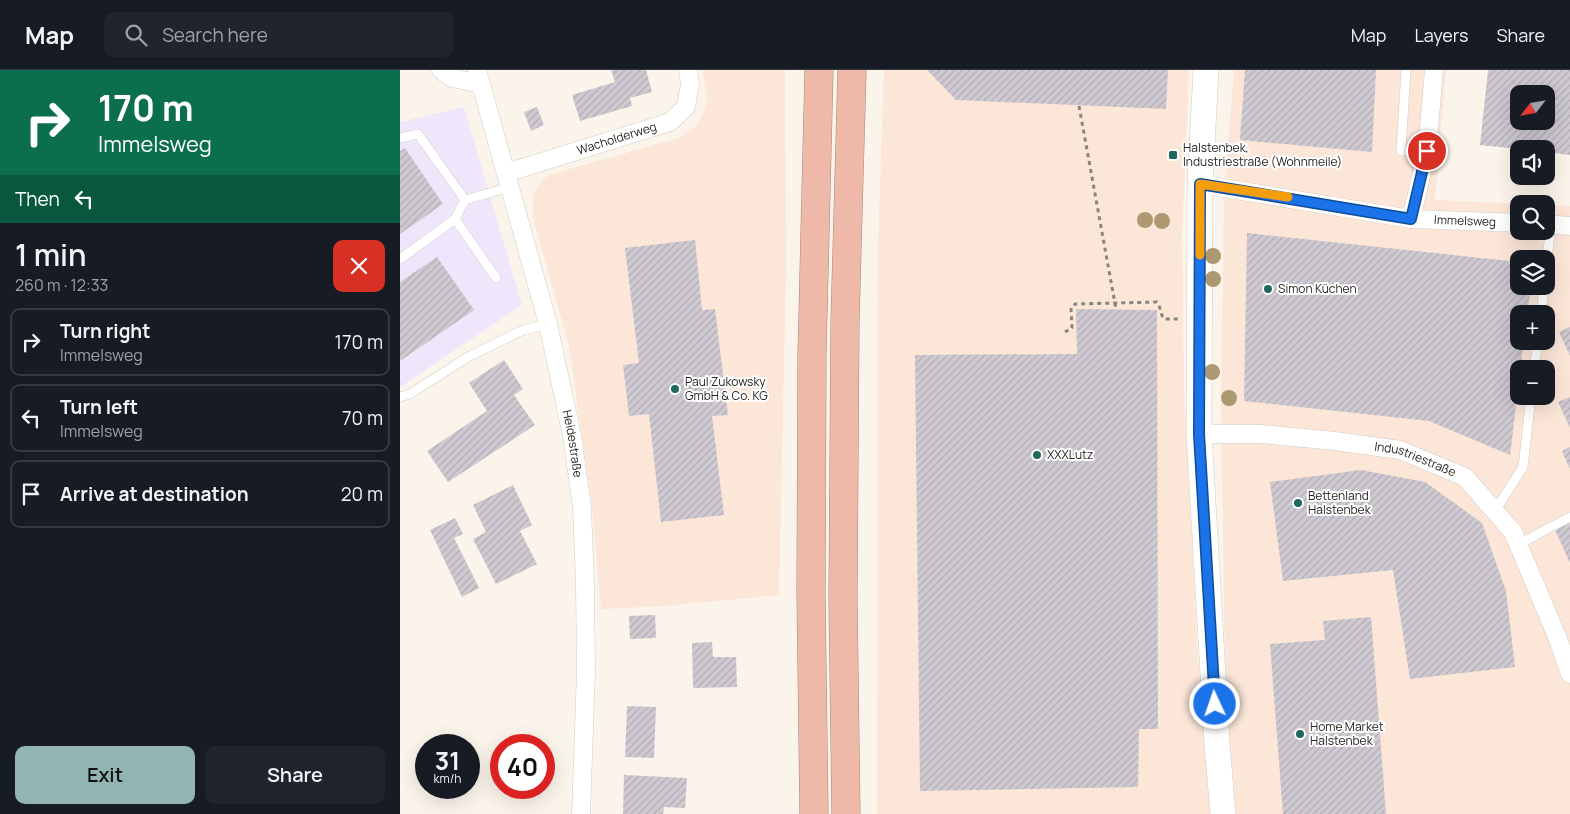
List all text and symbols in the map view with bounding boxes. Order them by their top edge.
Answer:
search box [104,12,454,57]
text: Map [25,18,74,51]
icon: search [122,21,150,49]
text: Search here [162,22,268,48]
text: Map [1351,23,1386,47]
text: Layers [1414,23,1468,47]
text: Share [1496,23,1545,47]
text: 170 m [98,84,194,132]
north arrow [1510,85,1555,130]
map controls [1510,85,1555,405]
icon: right [15,90,80,155]
street label: Wacholderweg [575,118,659,158]
text: Immelsweg [98,129,212,159]
pin [1406,130,1448,172]
icon: arrive [1413,137,1441,165]
place label: Halstenbek, Industriestraße (Wohnmeile) [1183,139,1342,170]
button: sound [1510,140,1555,185]
marker: Halstenbek, Industriestraße (Wohnmeile) [1167,149,1179,161]
icon: left [70,185,98,213]
text: Then [15,186,60,212]
button: search [1510,195,1555,240]
street label: Immelsweg [1434,211,1496,230]
text: 1 min [15,234,87,275]
button: close [333,240,385,292]
button: layers [1510,250,1555,295]
text: 260 m · 12:33 [15,274,108,296]
place label: Simon Küchen [1278,280,1357,297]
marker: Simon Küchen [1262,283,1274,295]
button: + [1510,305,1555,350]
text: Turn right [60,318,150,344]
icon: right [17,328,45,356]
text: 170 m [335,329,383,355]
text: Immelsweg [60,344,143,366]
button: − [1510,360,1555,405]
place label: Paul Zukowsky GmbH & Co. KG [685,373,768,404]
marker: Paul Zukowsky GmbH & Co. KG [669,383,681,395]
text: Turn left [60,394,138,420]
icon: left [17,404,45,432]
text: 70 m [342,405,383,431]
street label: Heidestraße [559,408,587,479]
text: Immelsweg [60,420,143,442]
street label: Industriestraße [1373,438,1459,480]
place label: XXXLutz [1047,446,1093,463]
marker: XXXLutz [1031,449,1043,461]
icon: arrive [17,480,45,508]
text: Arrive at destination [60,481,249,507]
text: 20 m [341,481,383,507]
place label: Bettenland Halstenbek [1308,487,1372,518]
marker: Bettenland Halstenbek [1292,497,1304,509]
position arrow [1188,677,1240,729]
place label: Home Market Halstenbek [1310,718,1384,749]
marker: Home Market Halstenbek [1294,728,1306,740]
speed limit sign: 40 [490,734,555,799]
text: 31 [435,743,460,778]
button: Exit [15,746,195,804]
button: Share [205,746,385,804]
text: km/h [434,770,461,787]

